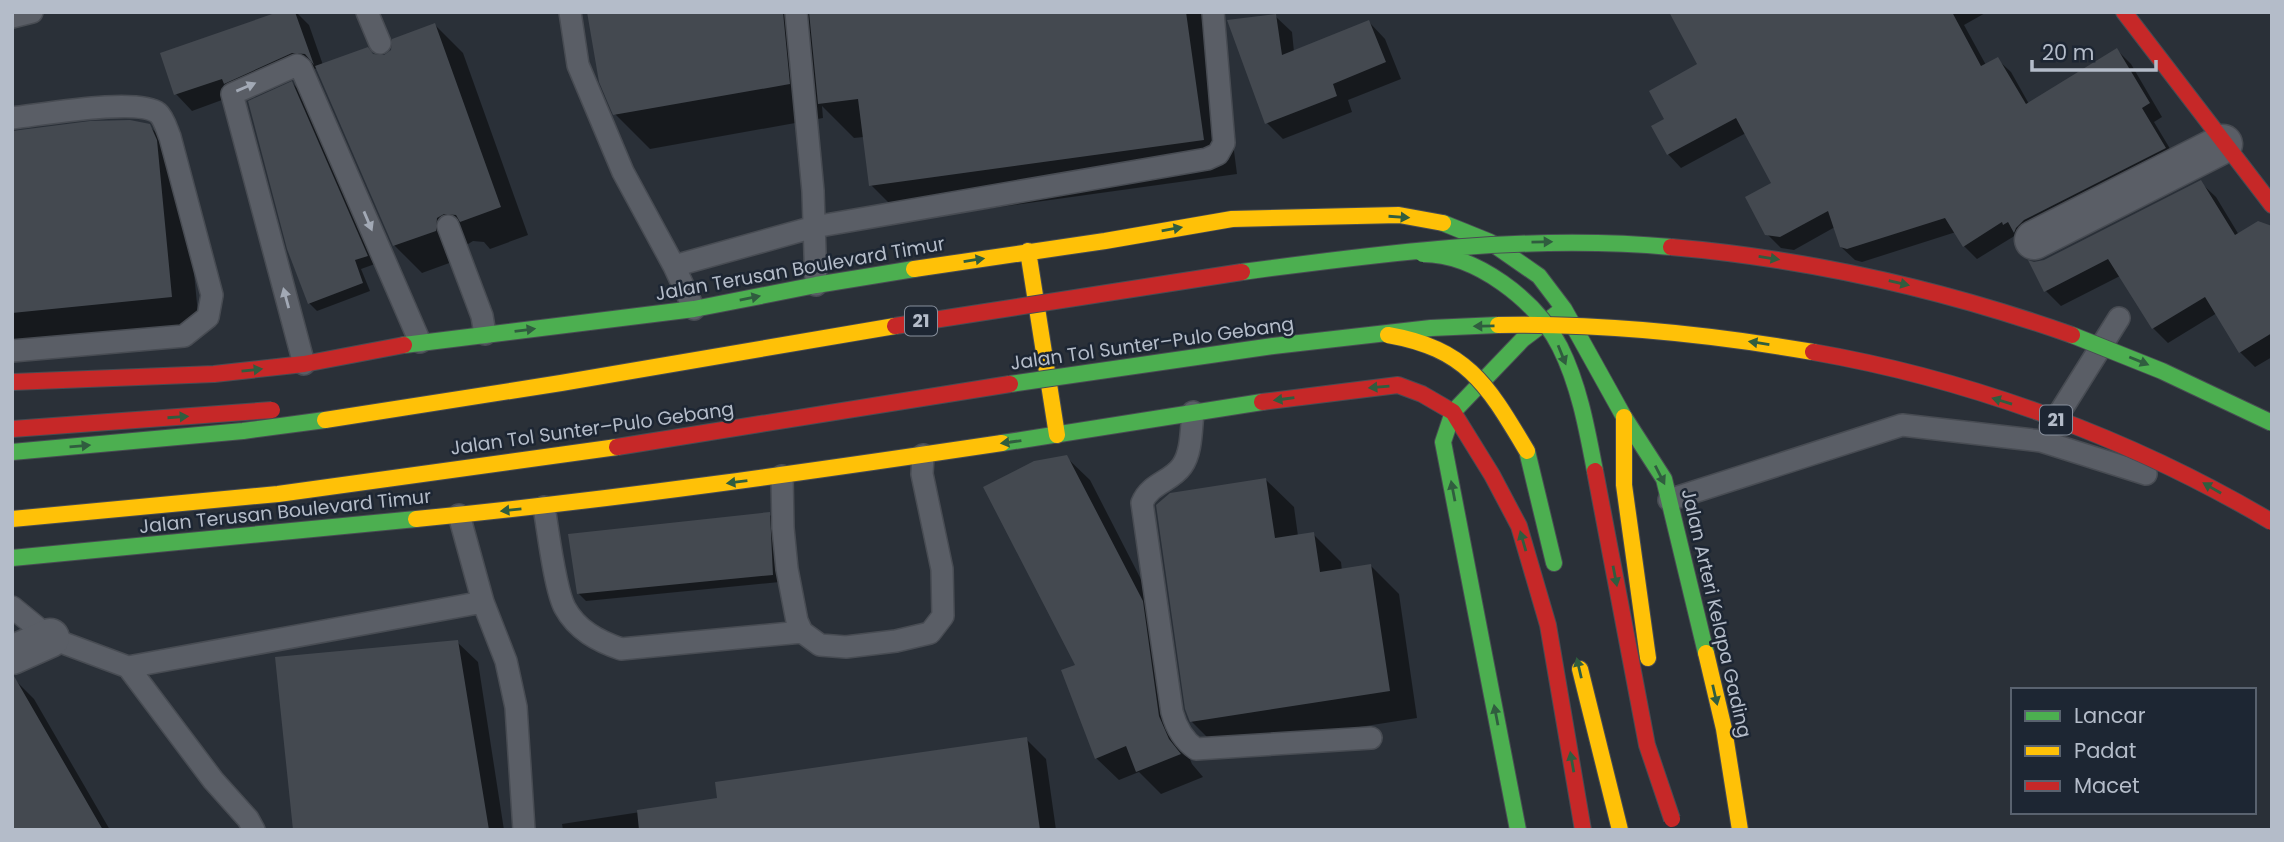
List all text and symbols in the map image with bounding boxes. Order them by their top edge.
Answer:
scale bar [2032,28,2156,72]
text: 20 m [2042,38,2095,67]
one-way arrow [236,81,257,92]
one-way arrow [362,210,373,231]
one-way arrow [1388,211,1410,222]
one-way arrow [1161,223,1183,234]
street label: Jalan Terusan Boulevard Timur [653,230,947,307]
one-way arrow [1531,236,1553,248]
one-way arrow [1758,253,1780,264]
one-way arrow [963,254,985,265]
one-way arrow [1888,277,1910,288]
one-way arrow [280,287,291,309]
one-way arrow [739,292,761,303]
road number: 21 [905,306,937,335]
street label: Jalan Tol Sunter–Pulo Gebang [1008,310,1296,377]
one-way arrow [1473,320,1495,332]
one-way arrow [514,324,536,335]
one-way arrow [1748,337,1770,348]
one-way arrow [1557,345,1568,366]
one-way arrow [2128,355,2149,366]
one-way arrow [241,364,263,375]
one-way arrow [1368,382,1390,393]
one-way arrow [1273,394,1295,405]
street label: Jalan Tol Sunter–Pulo Gebang [448,395,736,462]
one-way arrow [1992,396,2013,406]
road number: 21 [2040,406,2072,434]
one-way arrow [167,411,189,422]
one-way arrow [999,437,1021,448]
one-way arrow [69,440,91,451]
one-way arrow [1654,465,1666,485]
one-way arrow [726,477,748,488]
one-way arrow [1447,480,1458,502]
one-way arrow [2203,482,2222,494]
street label: Jalan Terusan Boulevard Timur [138,483,432,540]
street label: Jalan Arteri Kelapa Gading [1675,486,1758,740]
one-way arrow [500,505,522,516]
one-way arrow [1518,530,1528,551]
one-way arrow [1610,565,1621,587]
one-way arrow [1574,657,1585,679]
one-way arrow [1710,684,1721,706]
legend [2011,688,2256,814]
text: Lancar [2074,701,2146,730]
one-way arrow [1490,704,1501,726]
text: Padat [2074,736,2136,765]
one-way arrow [1566,751,1577,773]
text: Macet [2074,771,2140,800]

